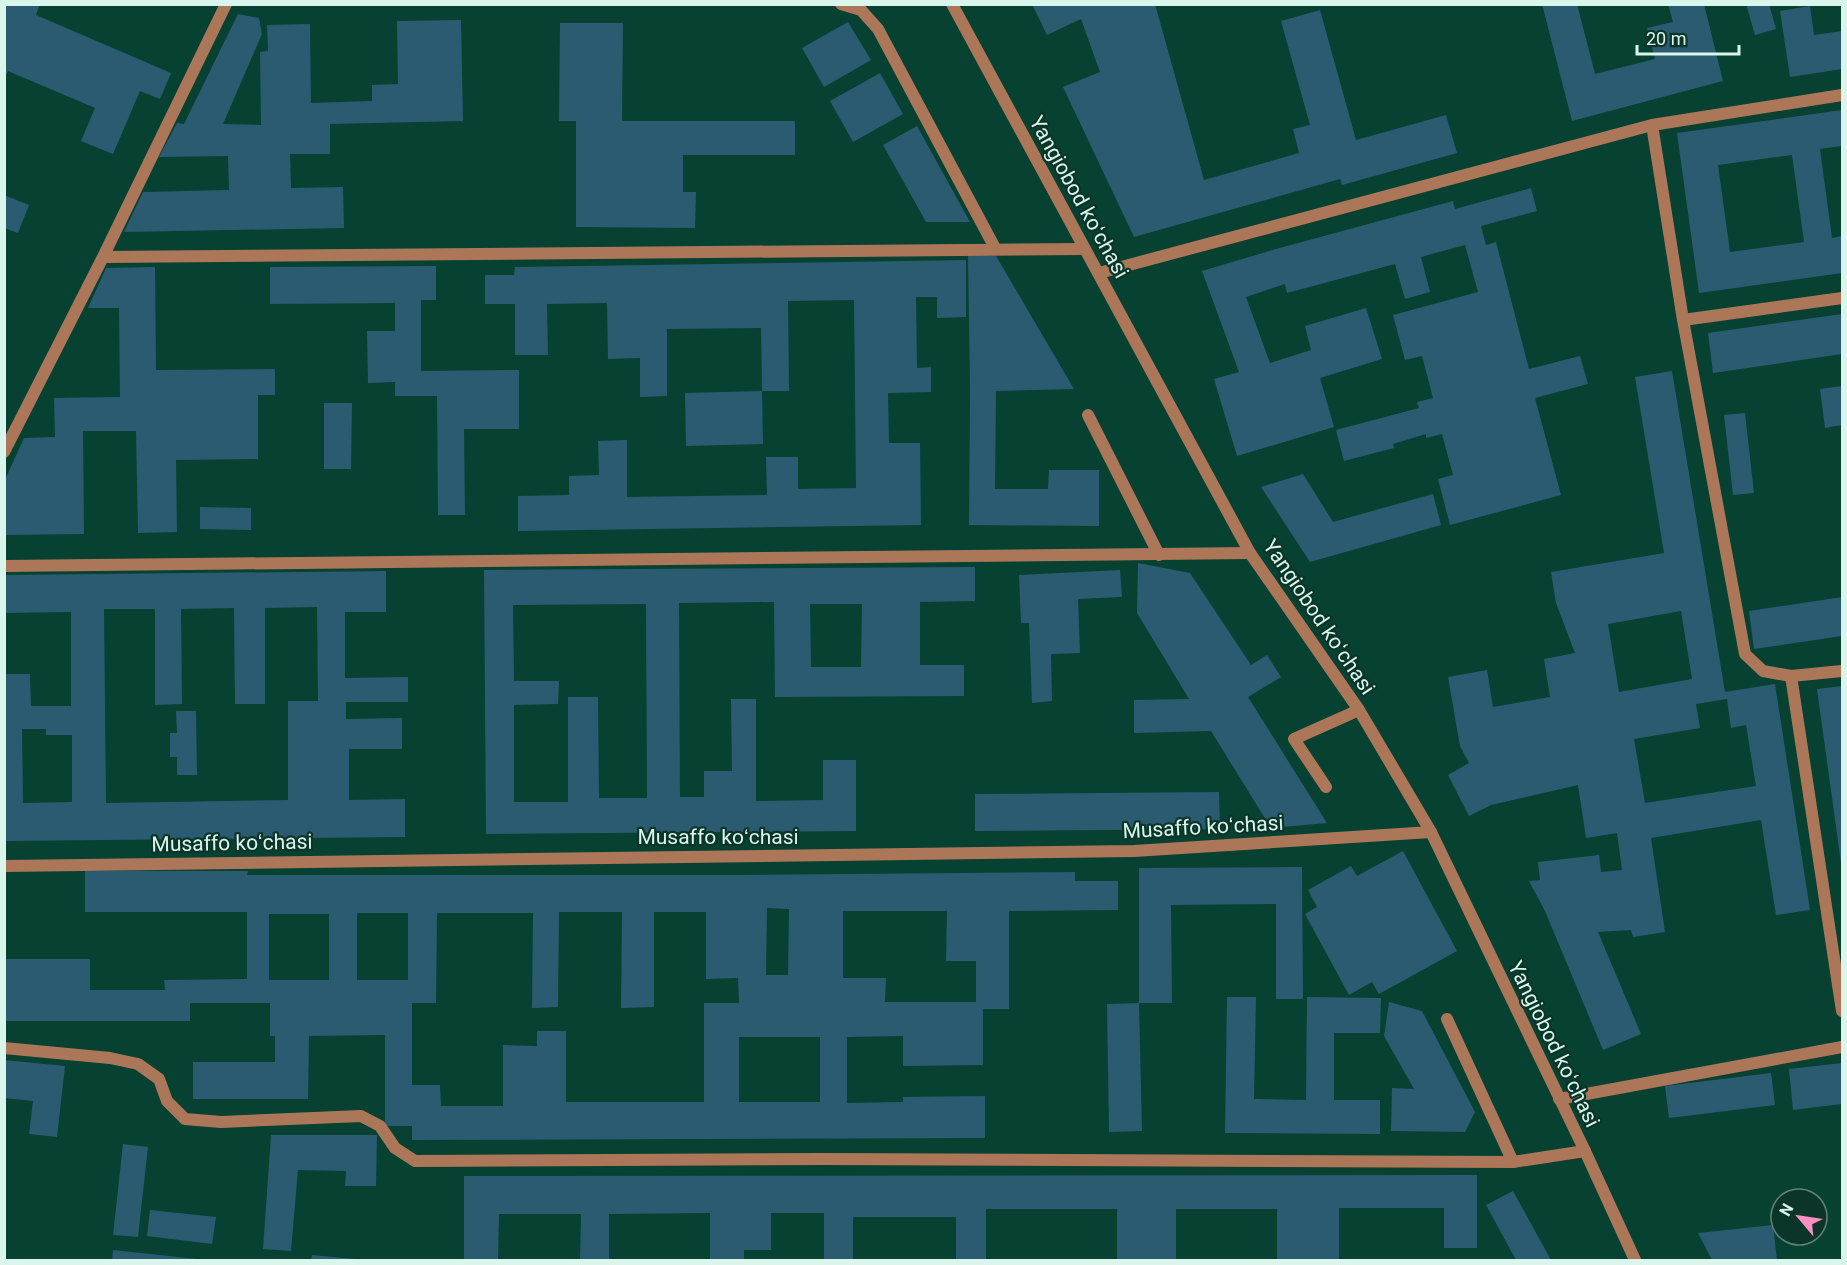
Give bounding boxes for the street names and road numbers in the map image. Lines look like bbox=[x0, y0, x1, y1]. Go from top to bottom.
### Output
street label: Yangiobod koʻchasi bbox=[1024, 112, 1134, 282]
street label: Yangiobod koʻchasi bbox=[1258, 535, 1380, 699]
street label: Musaffo koʻchasi bbox=[1122, 811, 1284, 843]
street label: Musaffo koʻchasi bbox=[637, 825, 799, 849]
street label: Musaffo koʻchasi bbox=[151, 830, 313, 856]
street label: Yangiobod koʻchasi bbox=[1503, 957, 1605, 1131]

